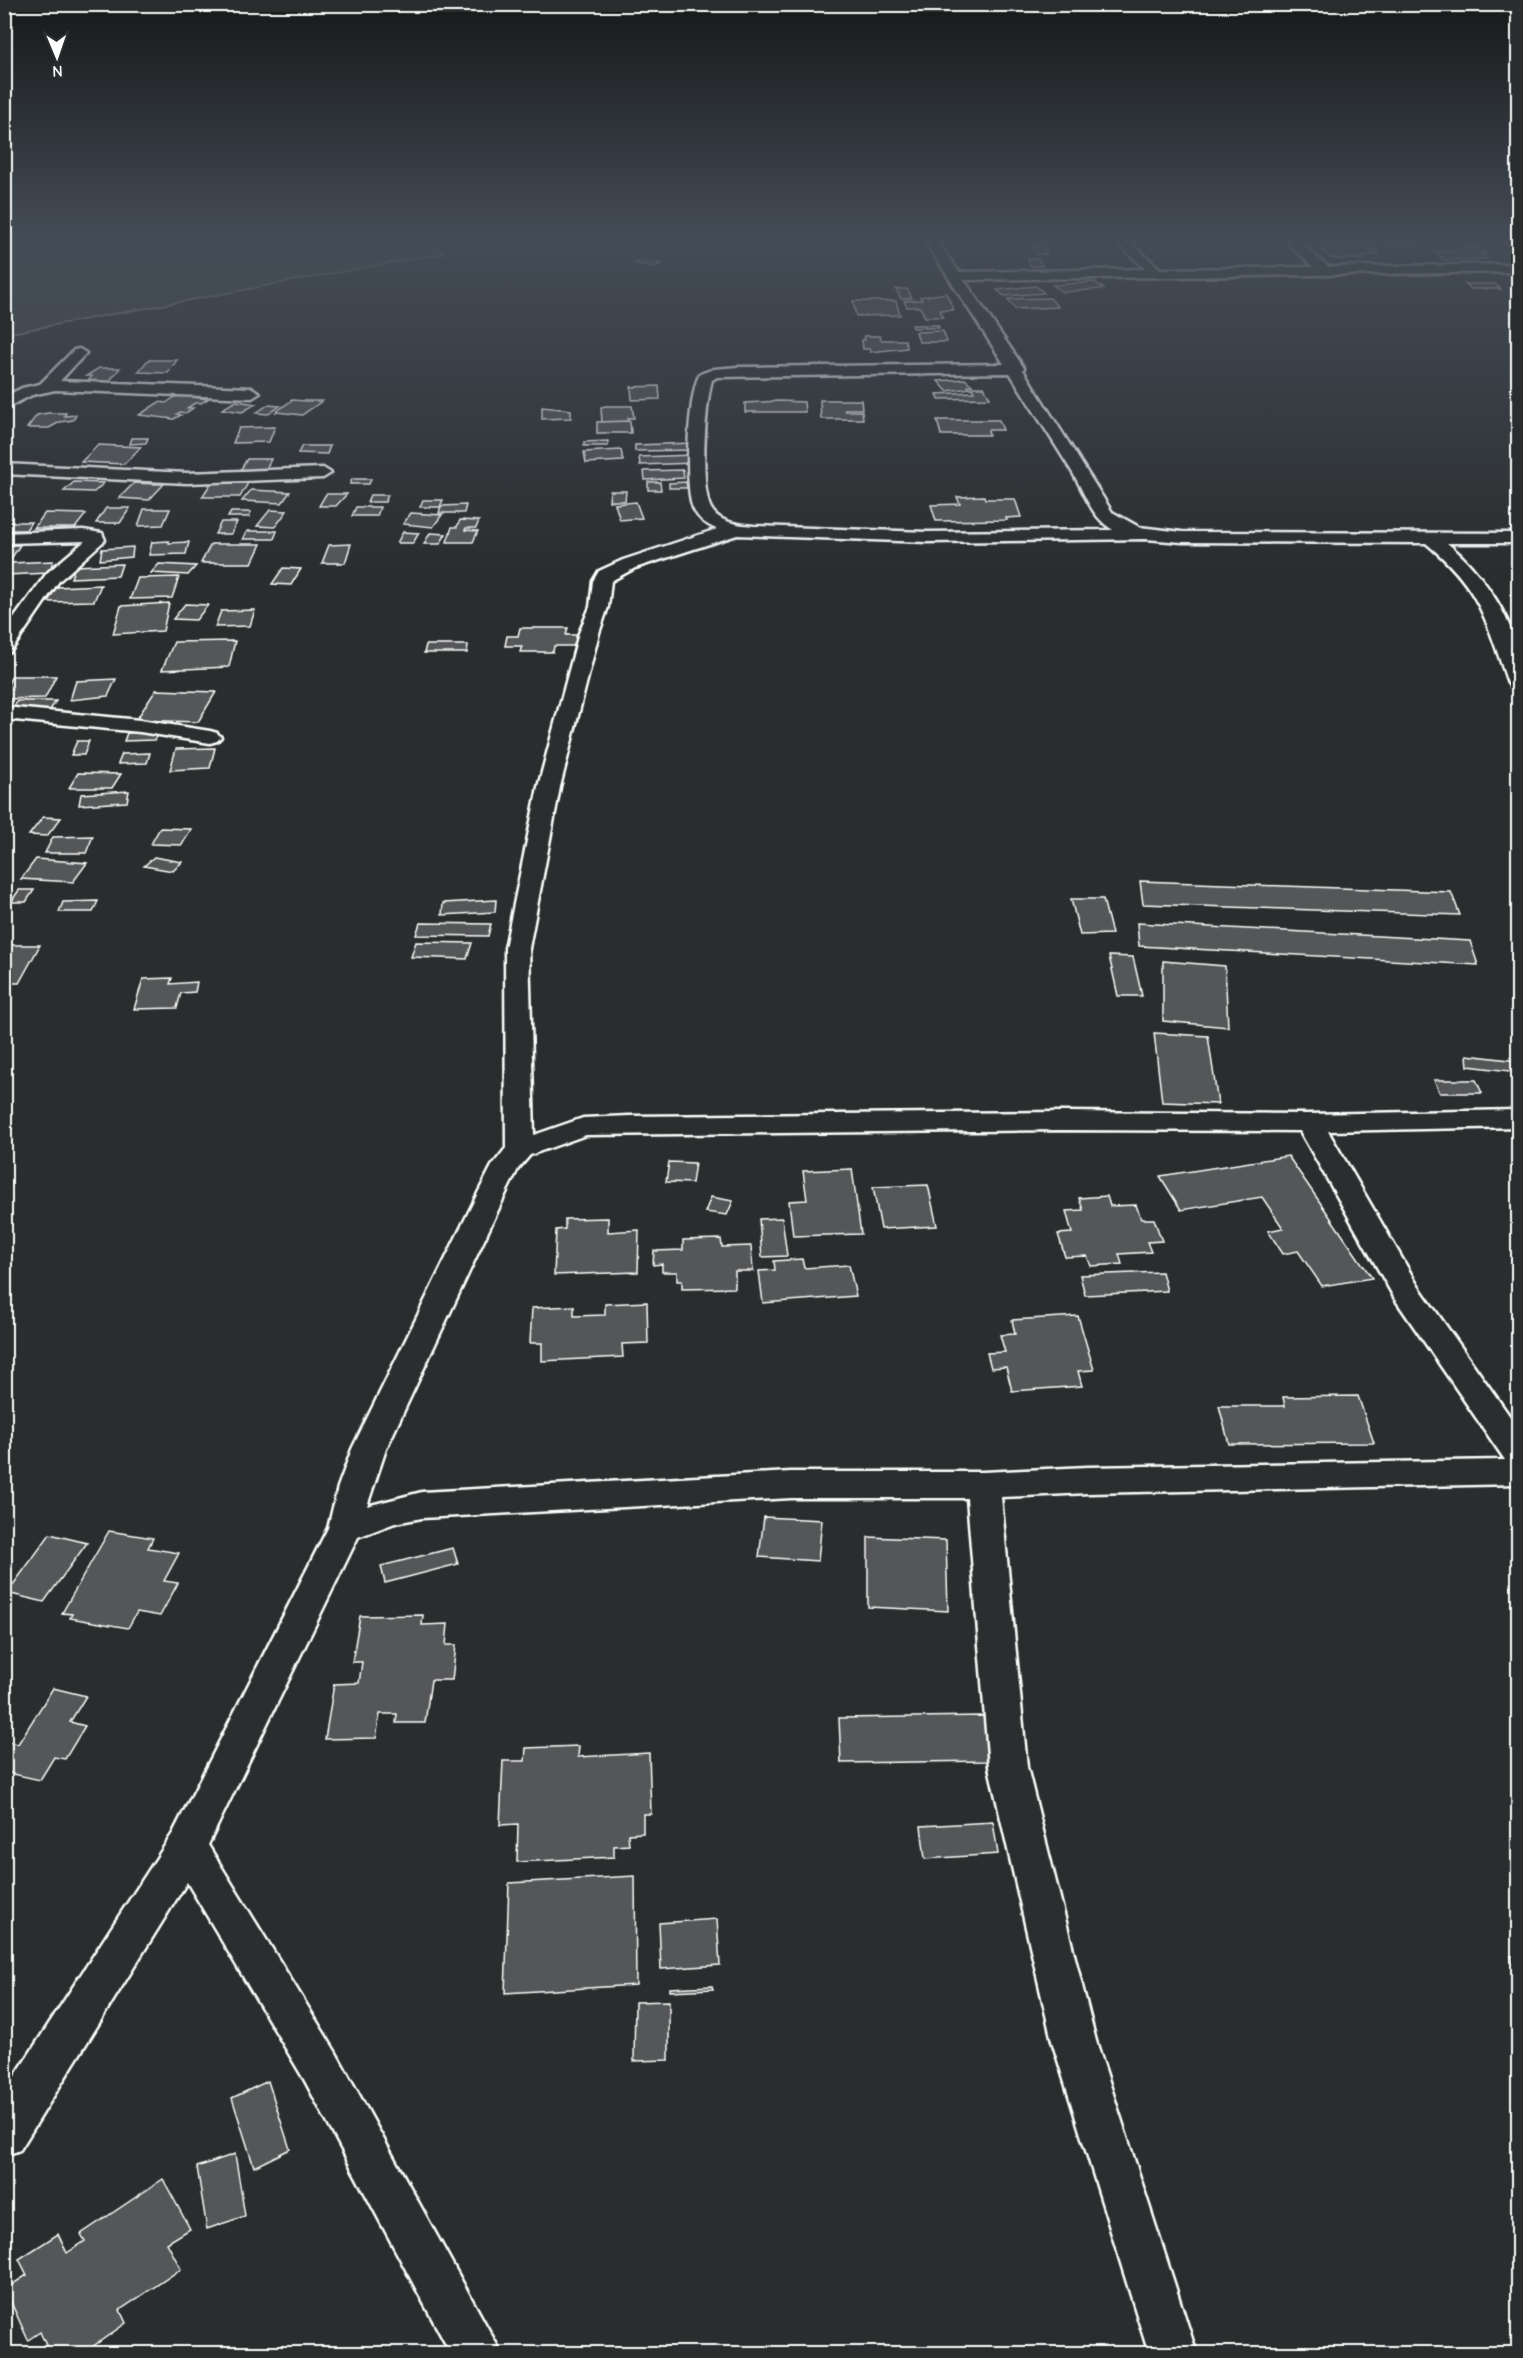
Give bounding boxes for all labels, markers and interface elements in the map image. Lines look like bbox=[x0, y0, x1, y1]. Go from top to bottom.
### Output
north arrow bbox=[27, 27, 87, 87]
text: N bbox=[52, 62, 63, 80]

